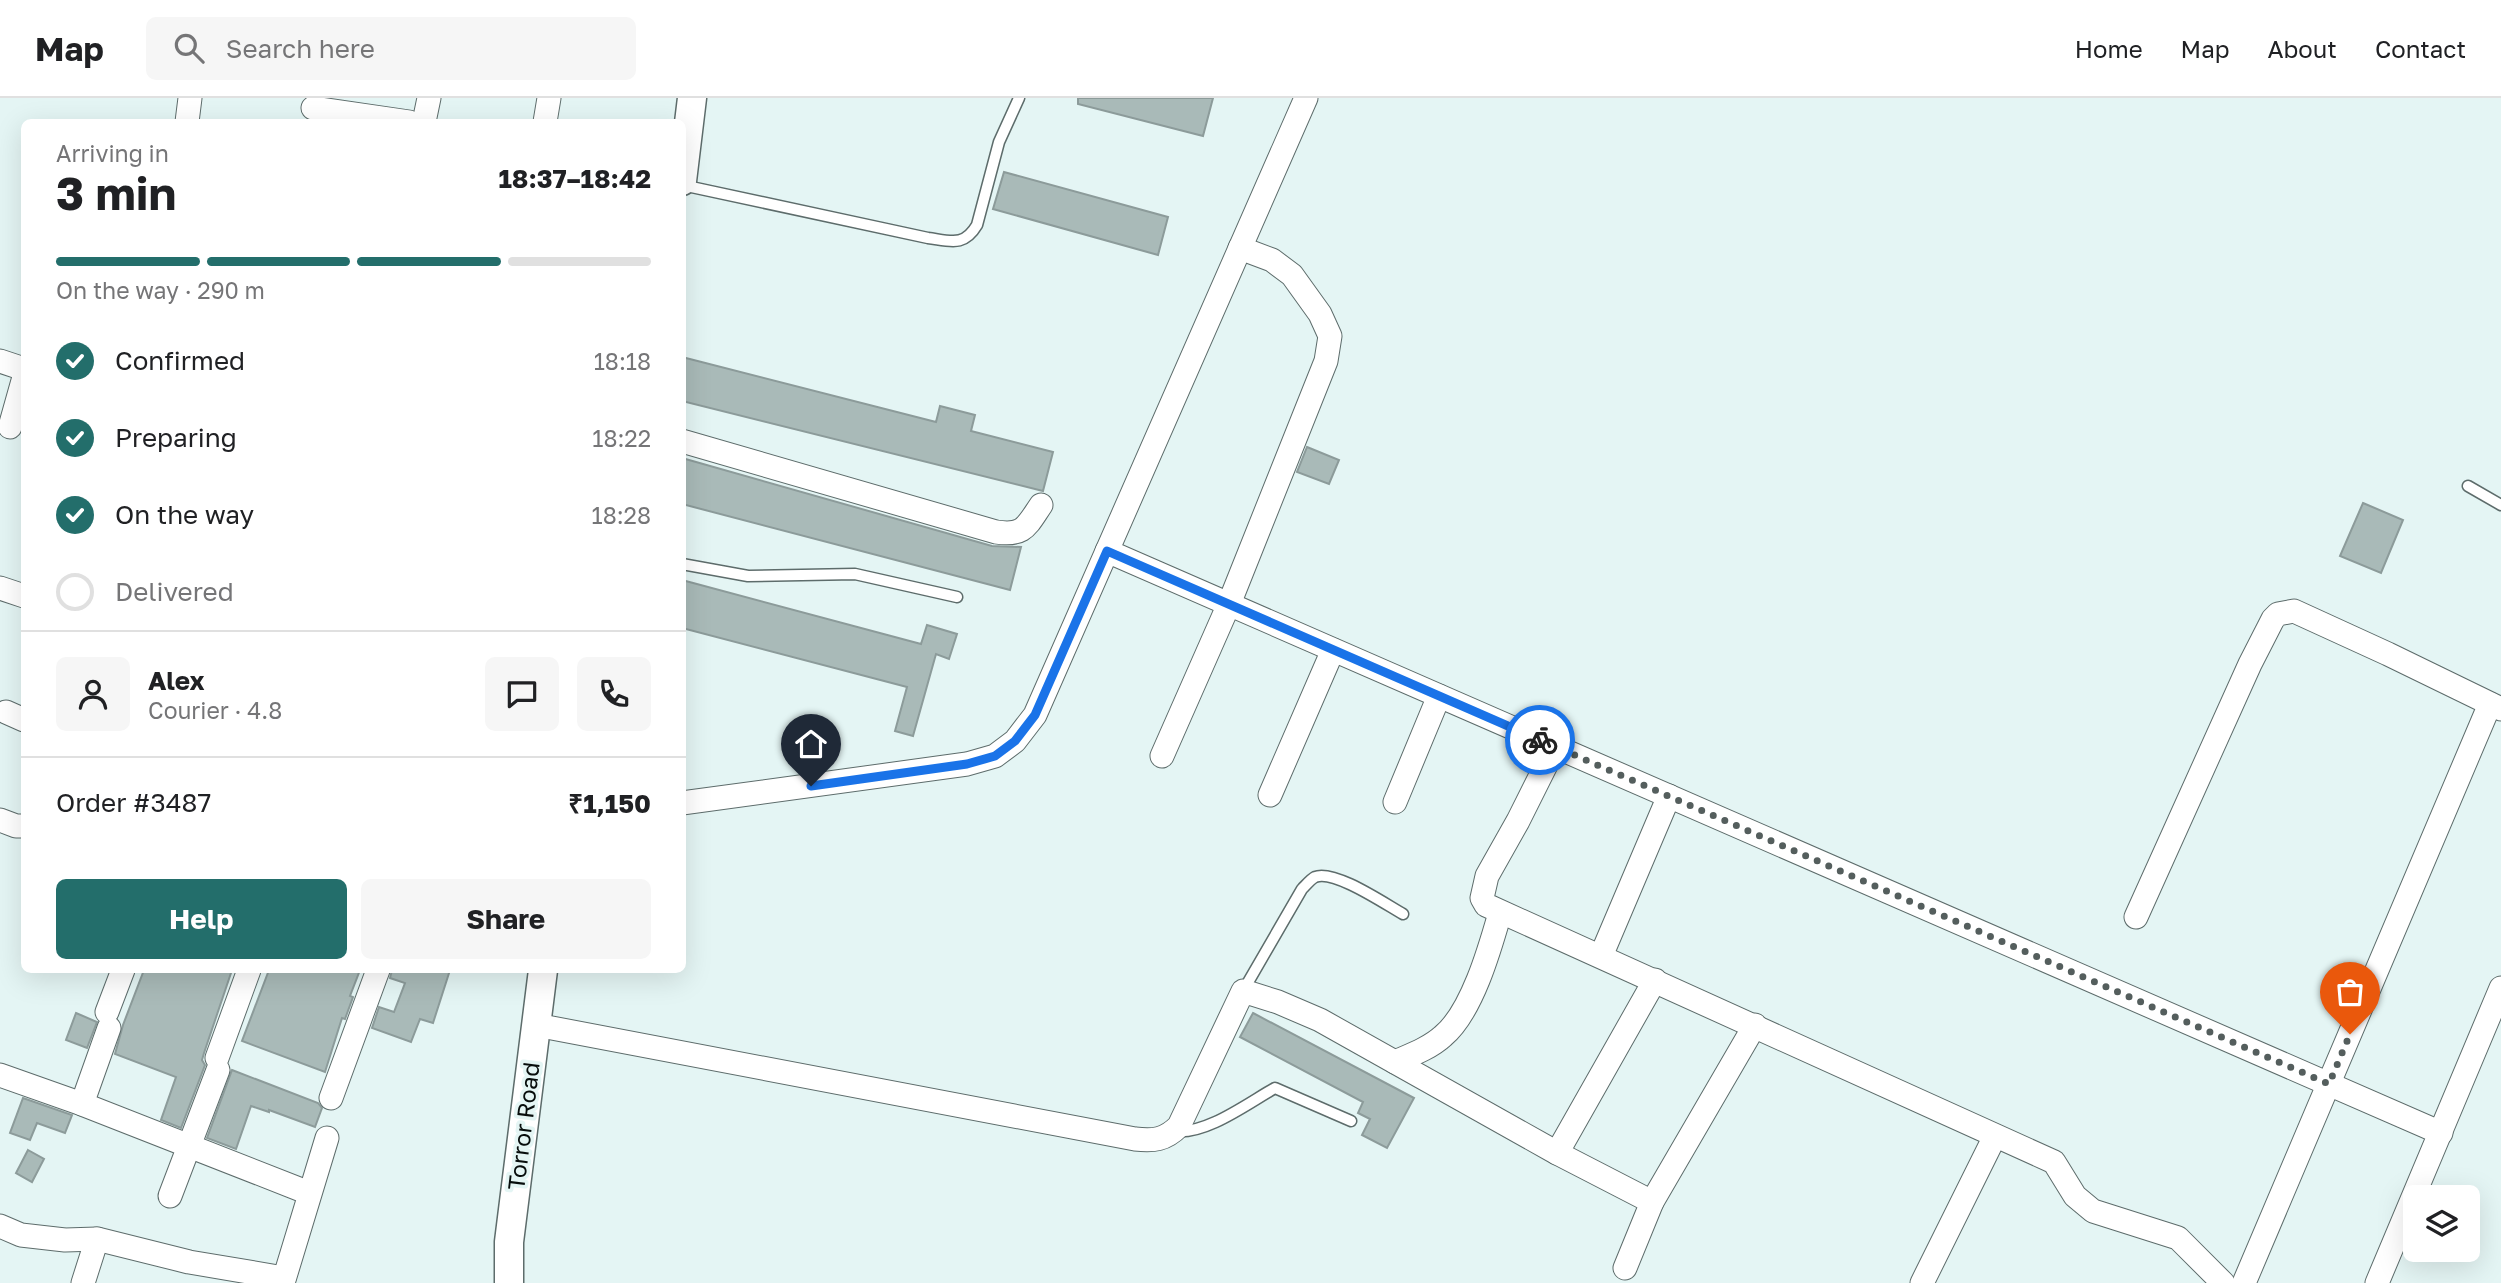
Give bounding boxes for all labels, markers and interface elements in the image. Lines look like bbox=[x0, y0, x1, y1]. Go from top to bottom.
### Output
search box bbox=[146, 17, 636, 80]
text: Map bbox=[35, 29, 104, 68]
icon: search bbox=[170, 29, 208, 67]
text: Search here bbox=[226, 33, 375, 64]
text: Home bbox=[2075, 34, 2143, 63]
text: Map bbox=[2181, 34, 2230, 63]
text: About bbox=[2268, 34, 2337, 63]
text: Contact bbox=[2375, 34, 2466, 63]
text: Arriving in bbox=[56, 139, 169, 167]
text: 18:37–18:42 bbox=[498, 163, 651, 194]
text: 3 min bbox=[56, 165, 176, 220]
text: On the way · 290 m bbox=[56, 276, 265, 304]
icon: check bbox=[56, 342, 94, 380]
text: Confirmed bbox=[115, 345, 245, 376]
text: 18:18 bbox=[594, 347, 651, 375]
icon: check bbox=[56, 419, 94, 457]
text: Preparing bbox=[115, 422, 237, 453]
text: 18:22 bbox=[592, 424, 651, 452]
icon: check bbox=[56, 496, 94, 534]
text: On the way bbox=[115, 499, 254, 530]
text: 18:28 bbox=[592, 501, 651, 529]
text: Delivered bbox=[115, 576, 234, 607]
button: person bbox=[56, 657, 130, 731]
button: chat bbox=[485, 657, 559, 731]
button: phone bbox=[577, 657, 651, 731]
text: Alex bbox=[148, 665, 205, 696]
text: Courier · 4.8 bbox=[148, 696, 282, 724]
courier bbox=[1505, 705, 1575, 775]
pin bbox=[781, 714, 841, 786]
icon: bike bbox=[1521, 721, 1559, 759]
icon: home bbox=[792, 725, 830, 763]
text: Order #3487 bbox=[56, 787, 211, 818]
text: ₹1,150 bbox=[568, 788, 651, 819]
button: Help bbox=[56, 879, 347, 959]
button: Share bbox=[361, 879, 651, 959]
pin bbox=[2320, 962, 2380, 1034]
icon: bag bbox=[2331, 973, 2369, 1011]
street label: Torror Road bbox=[501, 1060, 545, 1192]
map controls bbox=[2403, 1185, 2480, 1262]
button: layers bbox=[2403, 1185, 2480, 1262]

